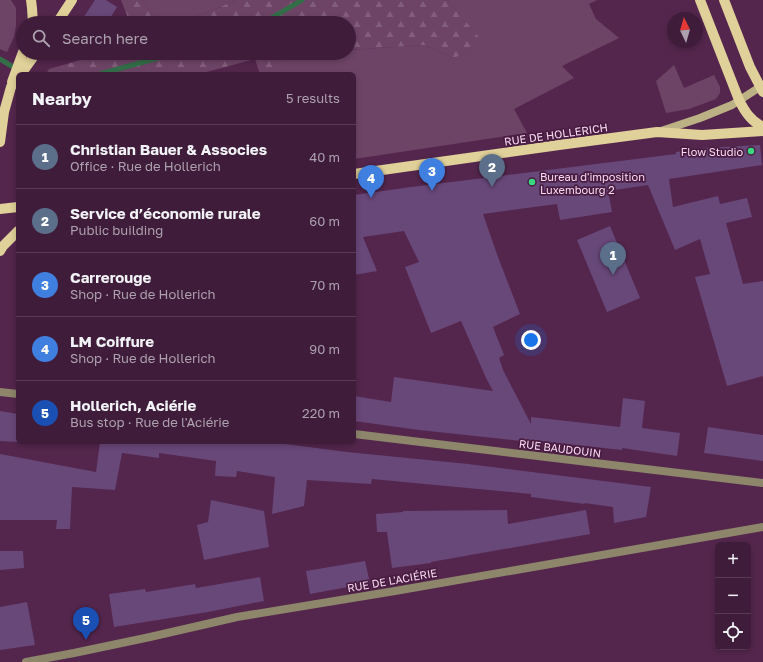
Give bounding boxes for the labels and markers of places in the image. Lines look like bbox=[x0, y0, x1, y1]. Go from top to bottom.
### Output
place label: Flow Studio bbox=[681, 145, 743, 158]
marker: Flow Studio bbox=[746, 146, 756, 156]
pin: 2 bbox=[479, 154, 505, 187]
pin: 3 bbox=[419, 158, 445, 191]
pin: 4 bbox=[358, 165, 384, 198]
place label: Bureau d'imposition Luxembourg 2 bbox=[540, 170, 645, 196]
marker: Bureau d'imposition Luxembourg 2 bbox=[527, 177, 537, 187]
pin: 1 bbox=[600, 242, 626, 275]
pin: 5 bbox=[73, 607, 99, 640]

